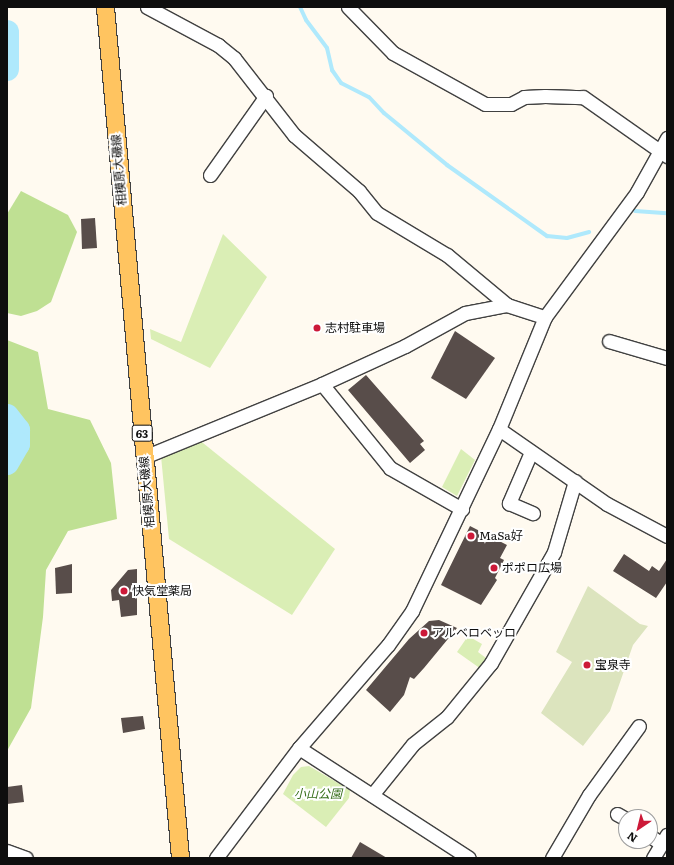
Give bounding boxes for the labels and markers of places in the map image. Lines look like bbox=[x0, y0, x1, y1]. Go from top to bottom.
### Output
place label: 志村駐車場 bbox=[325, 321, 385, 335]
marker: 志村駐車場 bbox=[312, 323, 322, 333]
place label: MaSa好 bbox=[479, 529, 523, 543]
marker: MaSa好 bbox=[466, 531, 476, 541]
place label: ポポロ広場 bbox=[502, 561, 562, 575]
marker: ポポロ広場 bbox=[489, 563, 499, 573]
place label: 快気堂薬局 bbox=[132, 584, 192, 598]
marker: 快気堂薬局 bbox=[119, 586, 129, 596]
place label: アルベロベッロ bbox=[432, 626, 516, 640]
marker: アルベロベッロ bbox=[419, 628, 429, 638]
place label: 宝泉寺 bbox=[595, 658, 631, 672]
marker: 宝泉寺 bbox=[582, 660, 592, 670]

